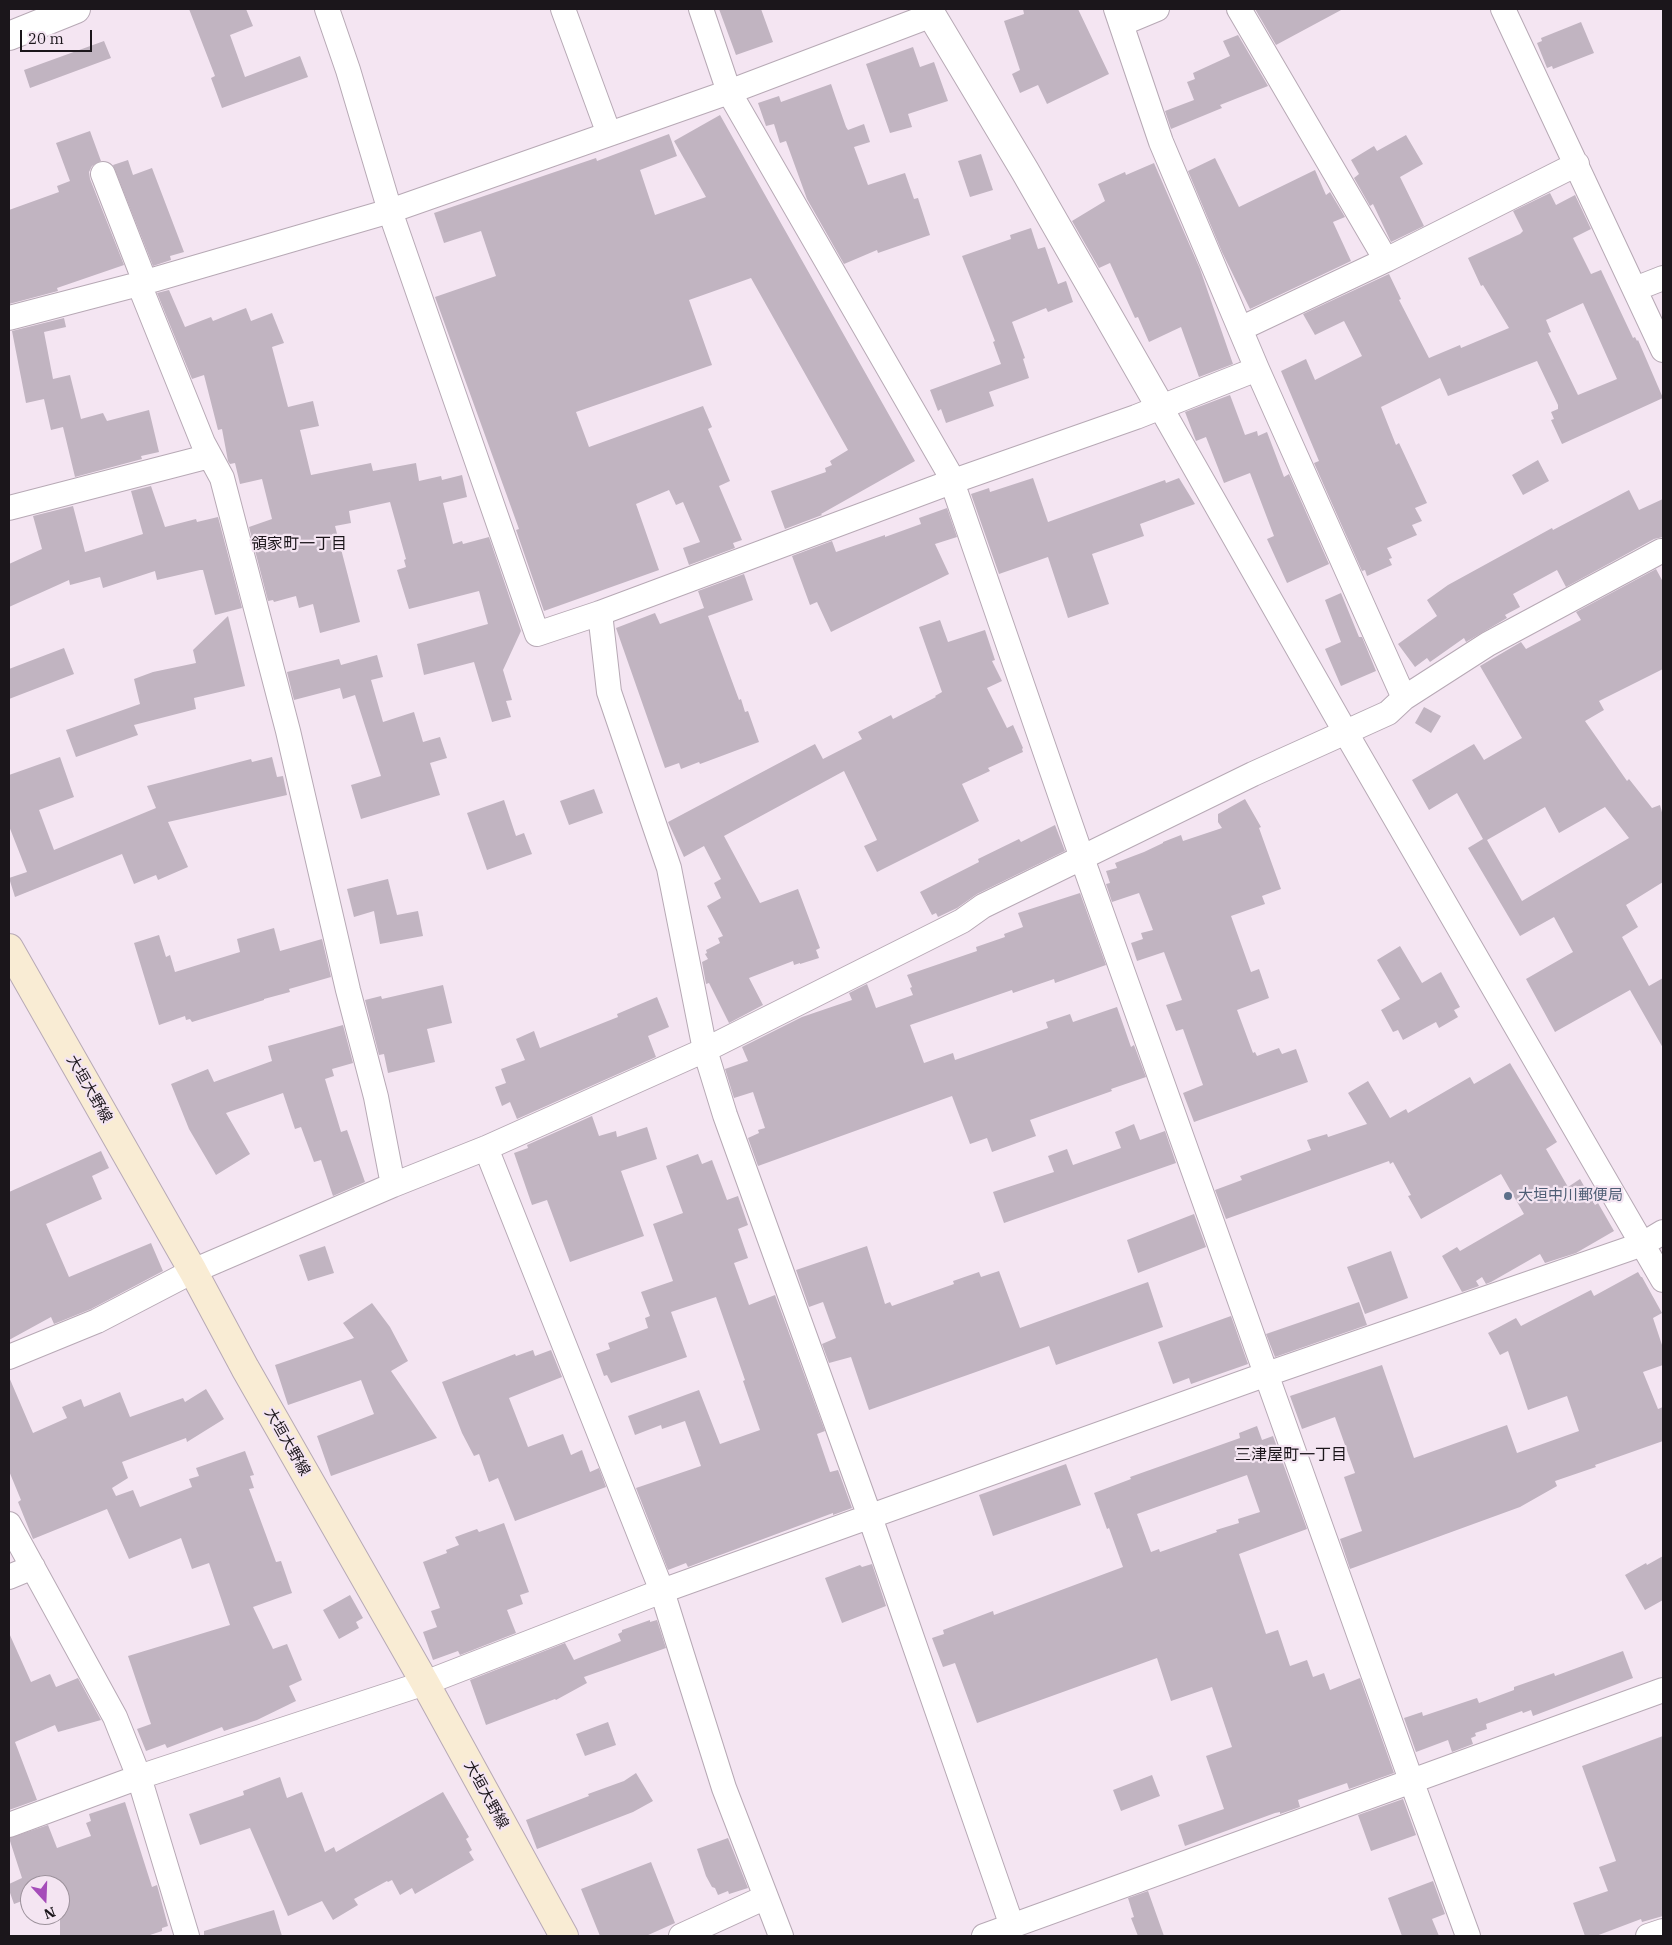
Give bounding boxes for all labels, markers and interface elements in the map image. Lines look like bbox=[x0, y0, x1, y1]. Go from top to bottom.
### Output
scale bar bbox=[22, 20, 95, 52]
text: 20 m bbox=[28, 29, 64, 48]
district label: 領家町一丁目 bbox=[251, 534, 347, 554]
street label: 大垣大野線 bbox=[62, 1052, 116, 1126]
place label: 大垣中川郵便局 bbox=[1518, 1187, 1623, 1205]
marker: 大垣中川郵便局 bbox=[1502, 1190, 1514, 1202]
street label: 大垣大野線 bbox=[260, 1405, 314, 1479]
district label: 三津屋町一丁目 bbox=[1235, 1445, 1347, 1465]
street label: 大垣大野線 bbox=[460, 1758, 512, 1832]
north arrow bbox=[20, 1875, 70, 1925]
text: N bbox=[42, 1903, 58, 1924]

